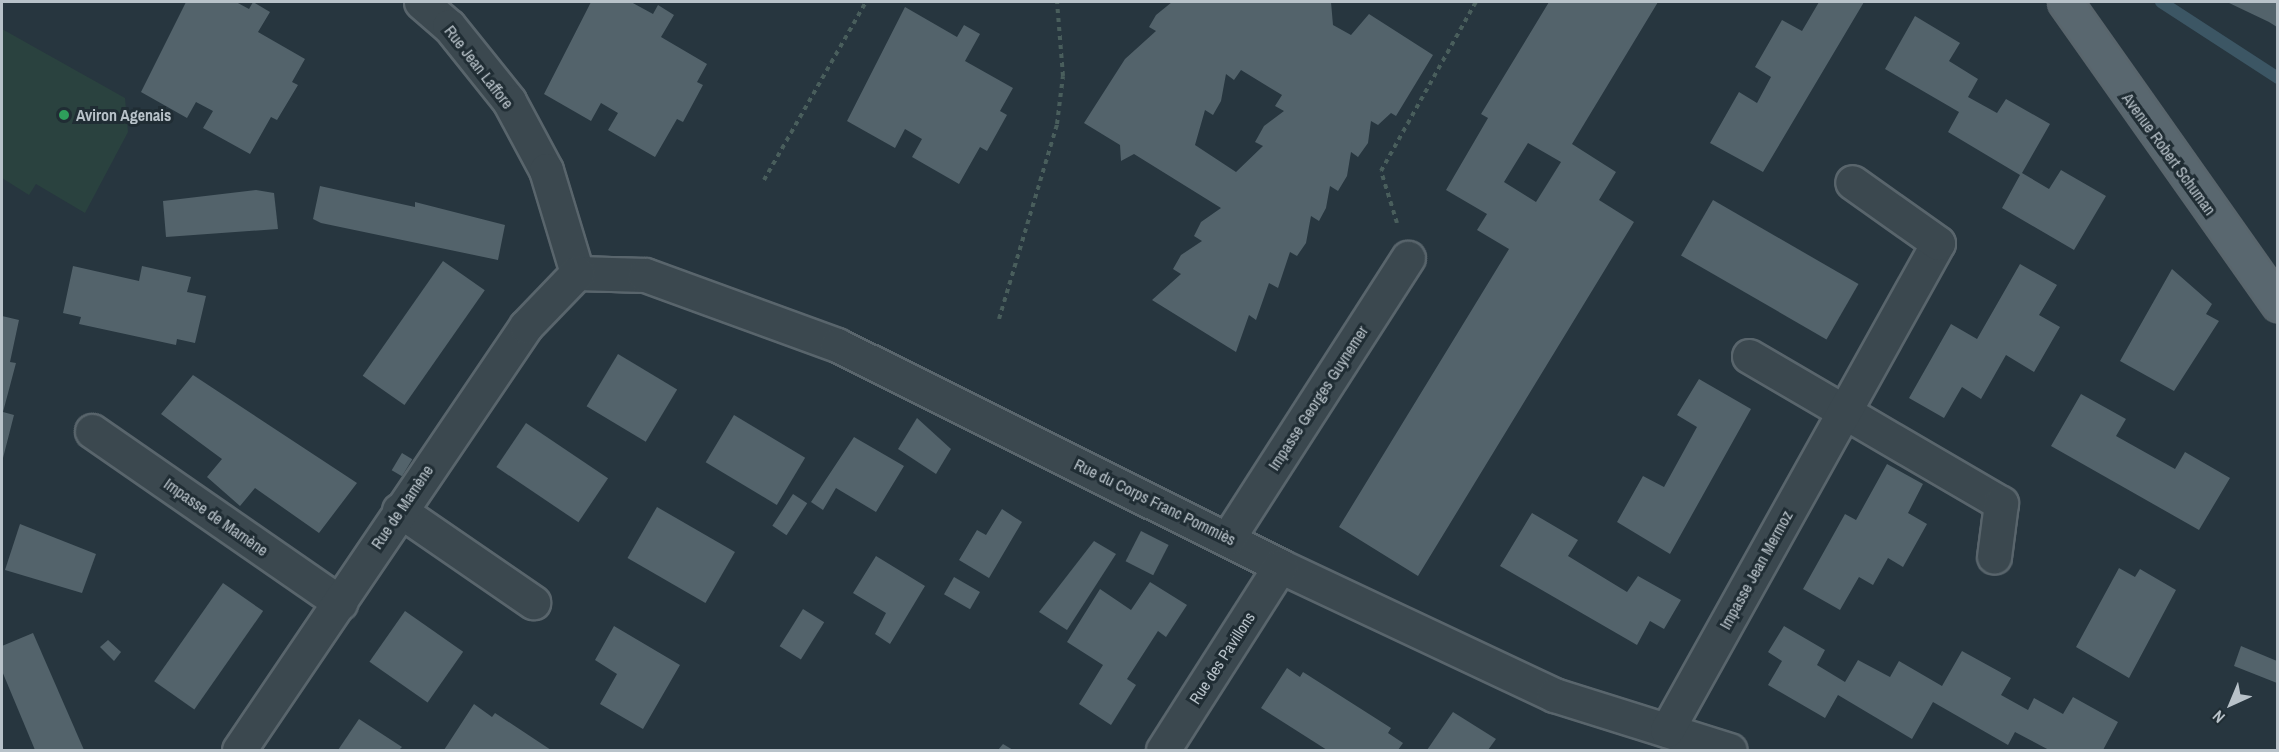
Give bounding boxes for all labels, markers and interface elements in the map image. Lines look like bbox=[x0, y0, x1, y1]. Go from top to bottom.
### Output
street label: Rue Jean Laffore bbox=[441, 22, 517, 112]
street label: Avenue Robert Schuman bbox=[2118, 89, 2220, 219]
place label: Aviron Agenais bbox=[76, 105, 172, 125]
marker: Aviron Agenais bbox=[57, 108, 71, 122]
street label: Impasse Georges Guynemer bbox=[1264, 322, 1372, 474]
street label: Rue du Corps Franc Pommiès bbox=[1071, 455, 1239, 549]
street label: Rue de Mamène bbox=[367, 461, 437, 553]
street label: Impasse de Mamène bbox=[160, 474, 272, 560]
street label: Impasse Jean Mermoz bbox=[1715, 507, 1797, 633]
street label: Rue des Pavillons bbox=[1185, 608, 1259, 708]
north arrow bbox=[2201, 674, 2261, 734]
text: N bbox=[2207, 706, 2230, 728]

